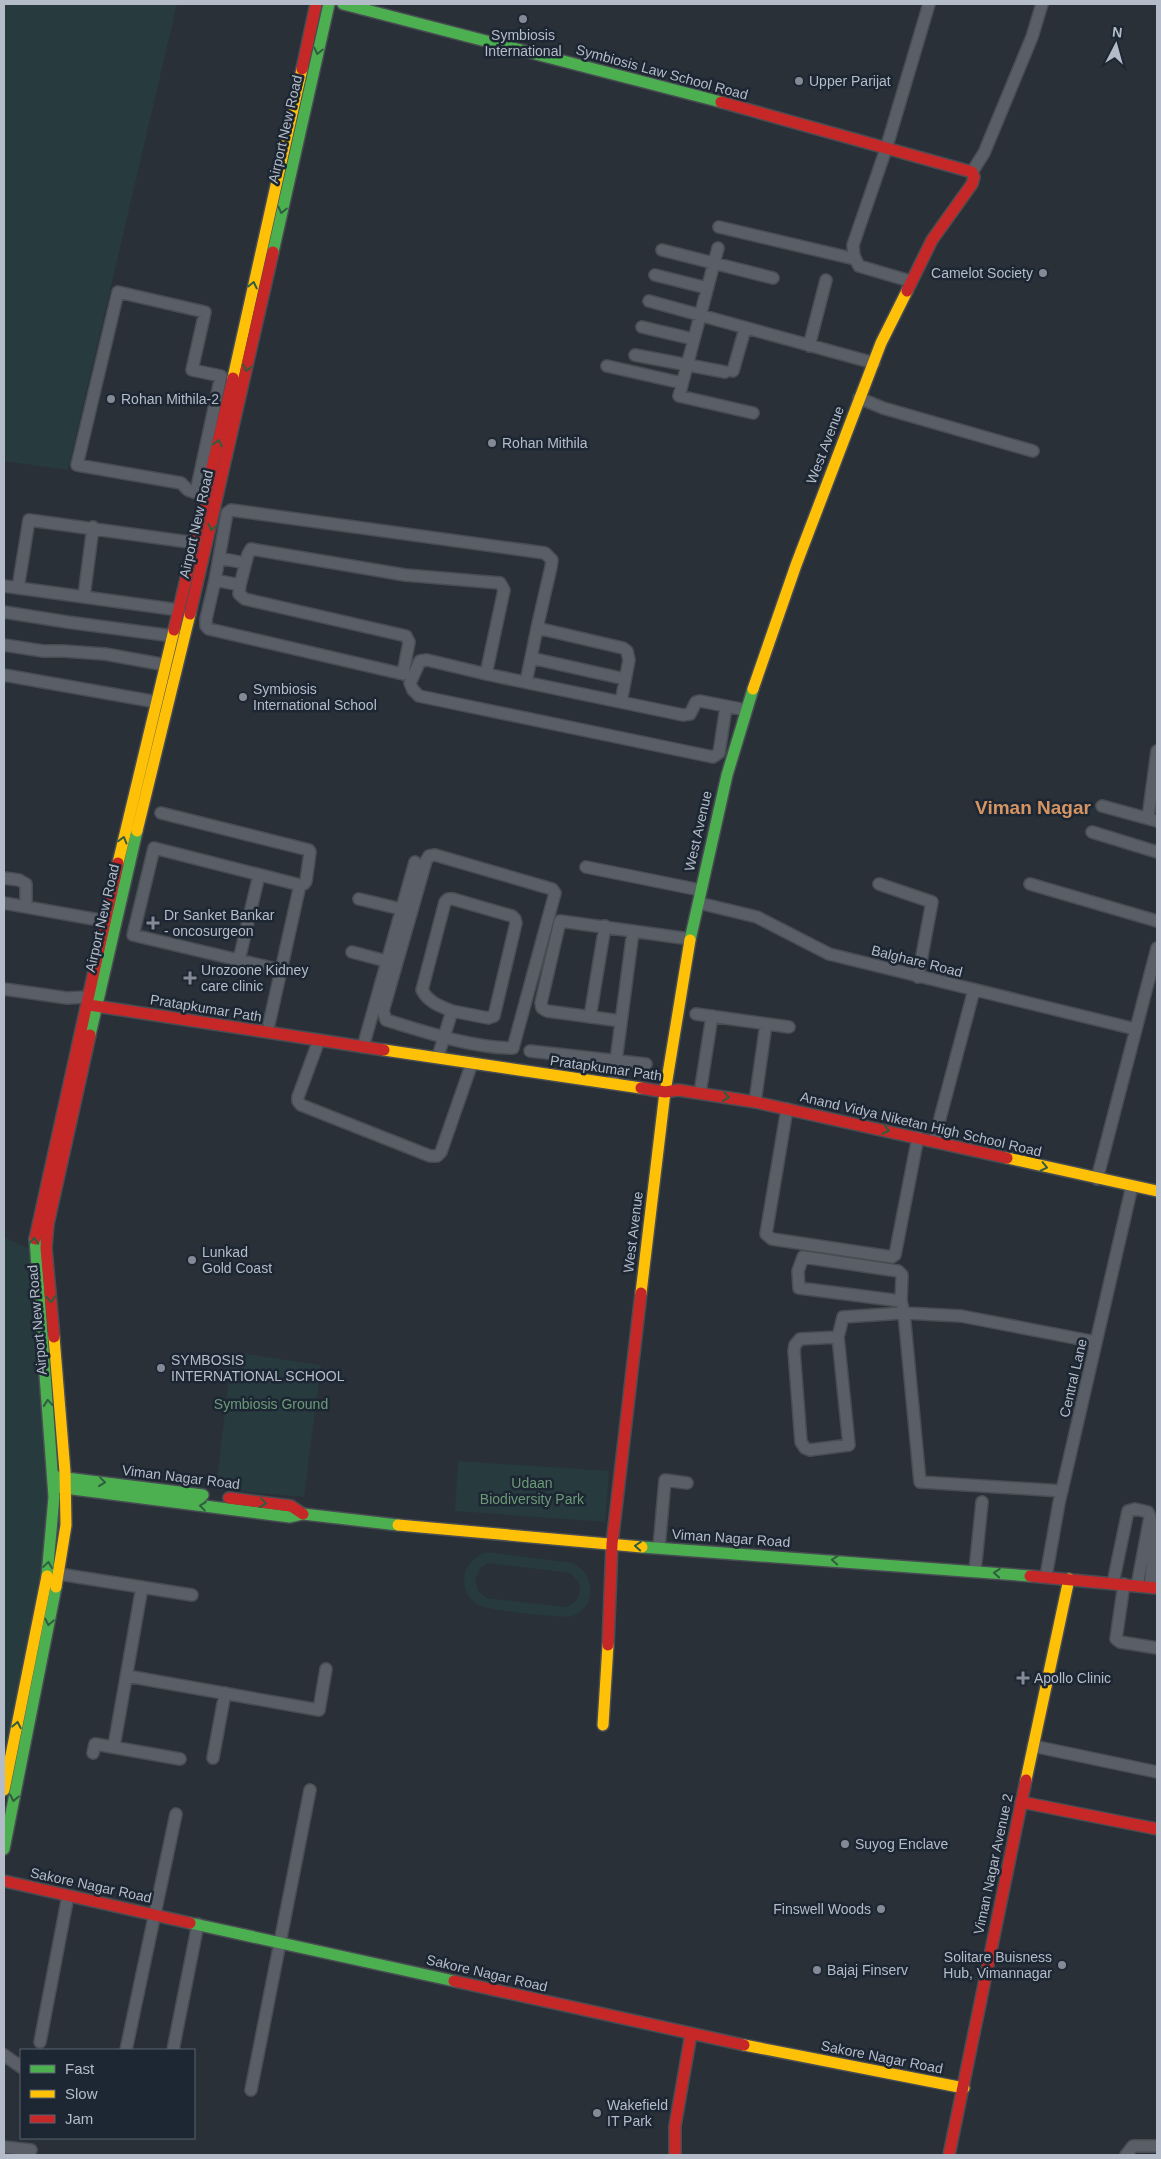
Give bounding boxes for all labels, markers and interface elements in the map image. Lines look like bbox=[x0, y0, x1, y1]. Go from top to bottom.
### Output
marker: Symbiosis International bbox=[517, 13, 529, 25]
north arrow bbox=[1091, 20, 1141, 70]
text: N bbox=[1111, 24, 1123, 41]
place label: Symbiosis International bbox=[484, 27, 562, 59]
street label: Symbiosis Law School Road bbox=[574, 41, 750, 103]
one-way arrow bbox=[313, 47, 324, 56]
street label: Airport New Road bbox=[265, 73, 305, 185]
place label: Upper Parijat bbox=[809, 73, 891, 89]
marker: Upper Parijat bbox=[793, 75, 805, 87]
one-way arrow bbox=[278, 205, 288, 214]
place label: Camelot Society bbox=[931, 265, 1033, 281]
marker: Camelot Society bbox=[1037, 267, 1049, 279]
one-way arrow bbox=[248, 280, 258, 289]
one-way arrow bbox=[242, 364, 253, 373]
place label: Rohan Mithila-2 bbox=[121, 391, 219, 407]
marker: Rohan Mithila-2 bbox=[105, 393, 117, 405]
street label: West Avenue bbox=[803, 404, 847, 486]
place label: Rohan Mithila bbox=[502, 435, 588, 451]
marker: Rohan Mithila bbox=[486, 437, 498, 449]
one-way arrow bbox=[212, 439, 223, 448]
street label: Airport New Road bbox=[176, 468, 216, 580]
one-way arrow bbox=[207, 523, 217, 532]
place label: Symbiosis International School bbox=[253, 681, 377, 713]
marker: Symbiosis International School bbox=[237, 691, 249, 703]
street label: West Avenue bbox=[681, 789, 715, 873]
district label: Viman Nagar bbox=[975, 797, 1092, 818]
one-way arrow bbox=[117, 835, 128, 844]
street label: Airport New Road bbox=[82, 862, 122, 974]
place label: Dr Sanket Bankar - oncosurgeon bbox=[164, 907, 275, 939]
marker: Dr Sanket Bankar - oncosurgeon bbox=[146, 916, 160, 930]
street label: Balghare Road bbox=[870, 942, 964, 980]
place label: Urozoone Kidney care clinic bbox=[201, 962, 308, 994]
marker: Urozoone Kidney care clinic bbox=[183, 971, 197, 985]
street label: Pratapkumar Path bbox=[149, 991, 263, 1025]
street label: Pratapkumar Path bbox=[549, 1052, 663, 1084]
street label: Anand Vidya Niketan High School Road bbox=[799, 1088, 1043, 1160]
one-way arrow bbox=[722, 1092, 731, 1102]
one-way arrow bbox=[881, 1124, 890, 1135]
one-way arrow bbox=[1039, 1161, 1048, 1172]
street label: West Avenue bbox=[620, 1190, 646, 1274]
one-way arrow bbox=[29, 1237, 39, 1245]
place label: Lunkad Gold Coast bbox=[202, 1244, 272, 1276]
marker: Lunkad Gold Coast bbox=[186, 1254, 198, 1266]
street label: Airport New Road bbox=[24, 1264, 50, 1376]
one-way arrow bbox=[45, 1295, 56, 1303]
street label: Central Lane bbox=[1056, 1337, 1090, 1419]
place label: SYMBOSIS INTERNATIONAL SCHOOL bbox=[171, 1352, 345, 1384]
marker: SYMBOSIS INTERNATIONAL SCHOOL bbox=[155, 1362, 167, 1374]
park label: Symbiosis Ground bbox=[214, 1396, 328, 1412]
one-way arrow bbox=[42, 1399, 53, 1407]
street label: Viman Nagar Road bbox=[121, 1462, 241, 1492]
park label: Udaan Biodiversity Park bbox=[480, 1475, 585, 1507]
one-way arrow bbox=[98, 1476, 106, 1487]
one-way arrow bbox=[260, 1497, 268, 1508]
one-way arrow bbox=[198, 1501, 206, 1512]
street label: Viman Nagar Road bbox=[671, 1526, 791, 1550]
one-way arrow bbox=[634, 1540, 642, 1551]
one-way arrow bbox=[831, 1555, 839, 1566]
one-way arrow bbox=[42, 1561, 53, 1569]
one-way arrow bbox=[993, 1567, 1001, 1578]
one-way arrow bbox=[45, 1617, 55, 1626]
place label: Apollo Clinic bbox=[1034, 1670, 1111, 1686]
marker: Apollo Clinic bbox=[1016, 1671, 1030, 1685]
one-way arrow bbox=[11, 1720, 21, 1729]
street label: Viman Nagar Avenue 2 bbox=[970, 1792, 1016, 1936]
one-way arrow bbox=[9, 1794, 20, 1803]
place label: Suyog Enclave bbox=[855, 1836, 949, 1852]
marker: Suyog Enclave bbox=[839, 1838, 851, 1850]
street label: Sakore Nagar Road bbox=[29, 1864, 153, 1906]
place label: Finswell Woods bbox=[773, 1901, 871, 1917]
marker: Finswell Woods bbox=[875, 1903, 887, 1915]
place label: Solitare Buisness Hub, Vimannagar bbox=[943, 1949, 1052, 1981]
street label: Sakore Nagar Road bbox=[425, 1951, 549, 1995]
marker: Solitare Buisness Hub, Vimannagar bbox=[1056, 1959, 1068, 1971]
place label: Bajaj Finserv bbox=[827, 1962, 908, 1978]
marker: Bajaj Finserv bbox=[811, 1964, 823, 1976]
street label: Sakore Nagar Road bbox=[820, 2037, 944, 2077]
legend bbox=[20, 2049, 195, 2139]
text: Fast bbox=[65, 2060, 95, 2077]
text: Slow bbox=[65, 2085, 98, 2102]
place label: Wakefield IT Park bbox=[607, 2097, 668, 2129]
marker: Wakefield IT Park bbox=[591, 2107, 603, 2119]
text: Jam bbox=[65, 2110, 93, 2127]

